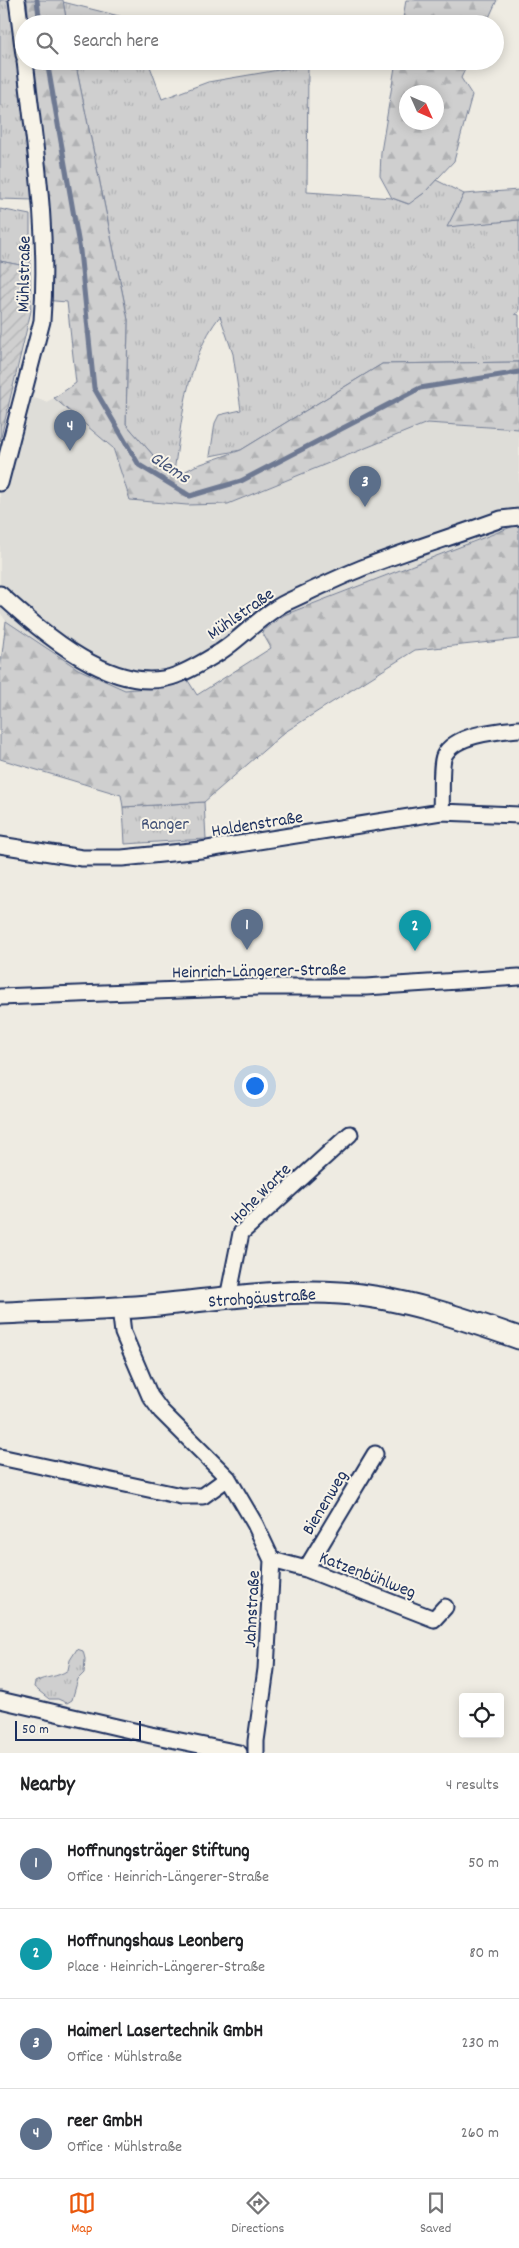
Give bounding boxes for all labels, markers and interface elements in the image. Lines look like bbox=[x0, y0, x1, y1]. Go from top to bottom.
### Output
search box bbox=[15, 15, 504, 70]
icon: search bbox=[33, 29, 61, 57]
text: Search here bbox=[73, 29, 159, 56]
north arrow bbox=[399, 85, 444, 130]
street label: Mühlstraße bbox=[12, 235, 39, 313]
pin: 4 bbox=[54, 410, 86, 451]
water label: Glems bbox=[143, 446, 196, 493]
pin: 3 bbox=[349, 466, 381, 507]
street label: Mühlstraße bbox=[203, 583, 280, 647]
street label: Haldenstraße bbox=[210, 806, 305, 845]
park label: Ranger bbox=[141, 813, 189, 838]
pin: 1 bbox=[231, 909, 263, 950]
pin: 2 bbox=[399, 910, 431, 951]
street label: Heinrich-Längerer-Straße bbox=[172, 958, 347, 987]
your location bbox=[242, 1073, 268, 1099]
street label: Hohe Warte bbox=[226, 1158, 298, 1231]
street label: Strohgäustraße bbox=[207, 1283, 317, 1316]
street label: Bienenweg bbox=[297, 1466, 355, 1540]
street label: Katzenbühlweg bbox=[315, 1546, 419, 1606]
street label: Jahnstraße bbox=[239, 1570, 268, 1648]
map controls bbox=[459, 1693, 504, 1738]
button: locate bbox=[459, 1693, 504, 1738]
scale bar bbox=[15, 1718, 141, 1741]
text: 50 m bbox=[22, 1720, 49, 1740]
text: Nearby bbox=[20, 1771, 75, 1801]
text: 4 results bbox=[446, 1774, 499, 1797]
text: Hoffnungsträger Stiftung bbox=[67, 1839, 250, 1866]
text: 1 bbox=[34, 1852, 38, 1875]
text: 50 m bbox=[468, 1852, 499, 1875]
text: Office · Heinrich-Längerer-Straße bbox=[67, 1866, 269, 1889]
text: Hoffnungshaus Leonberg bbox=[67, 1929, 244, 1956]
text: 2 bbox=[33, 1942, 40, 1965]
text: 80 m bbox=[469, 1942, 499, 1965]
text: Place · Heinrich-Längerer-Straße bbox=[67, 1956, 265, 1979]
text: Haimerl Lasertechnik GmbH bbox=[67, 2019, 263, 2046]
text: 3 bbox=[32, 2032, 40, 2055]
text: 230 m bbox=[462, 2032, 499, 2055]
text: Office · Mühlstraße bbox=[67, 2046, 182, 2069]
text: reer GmbH bbox=[67, 2109, 143, 2136]
text: 4 bbox=[33, 2122, 39, 2145]
text: 260 m bbox=[461, 2122, 499, 2145]
text: Office · Mühlstraße bbox=[67, 2136, 182, 2159]
tab: Map bbox=[68, 2189, 96, 2239]
tab: Directions bbox=[231, 2189, 284, 2239]
tab: Saved bbox=[420, 2189, 451, 2239]

